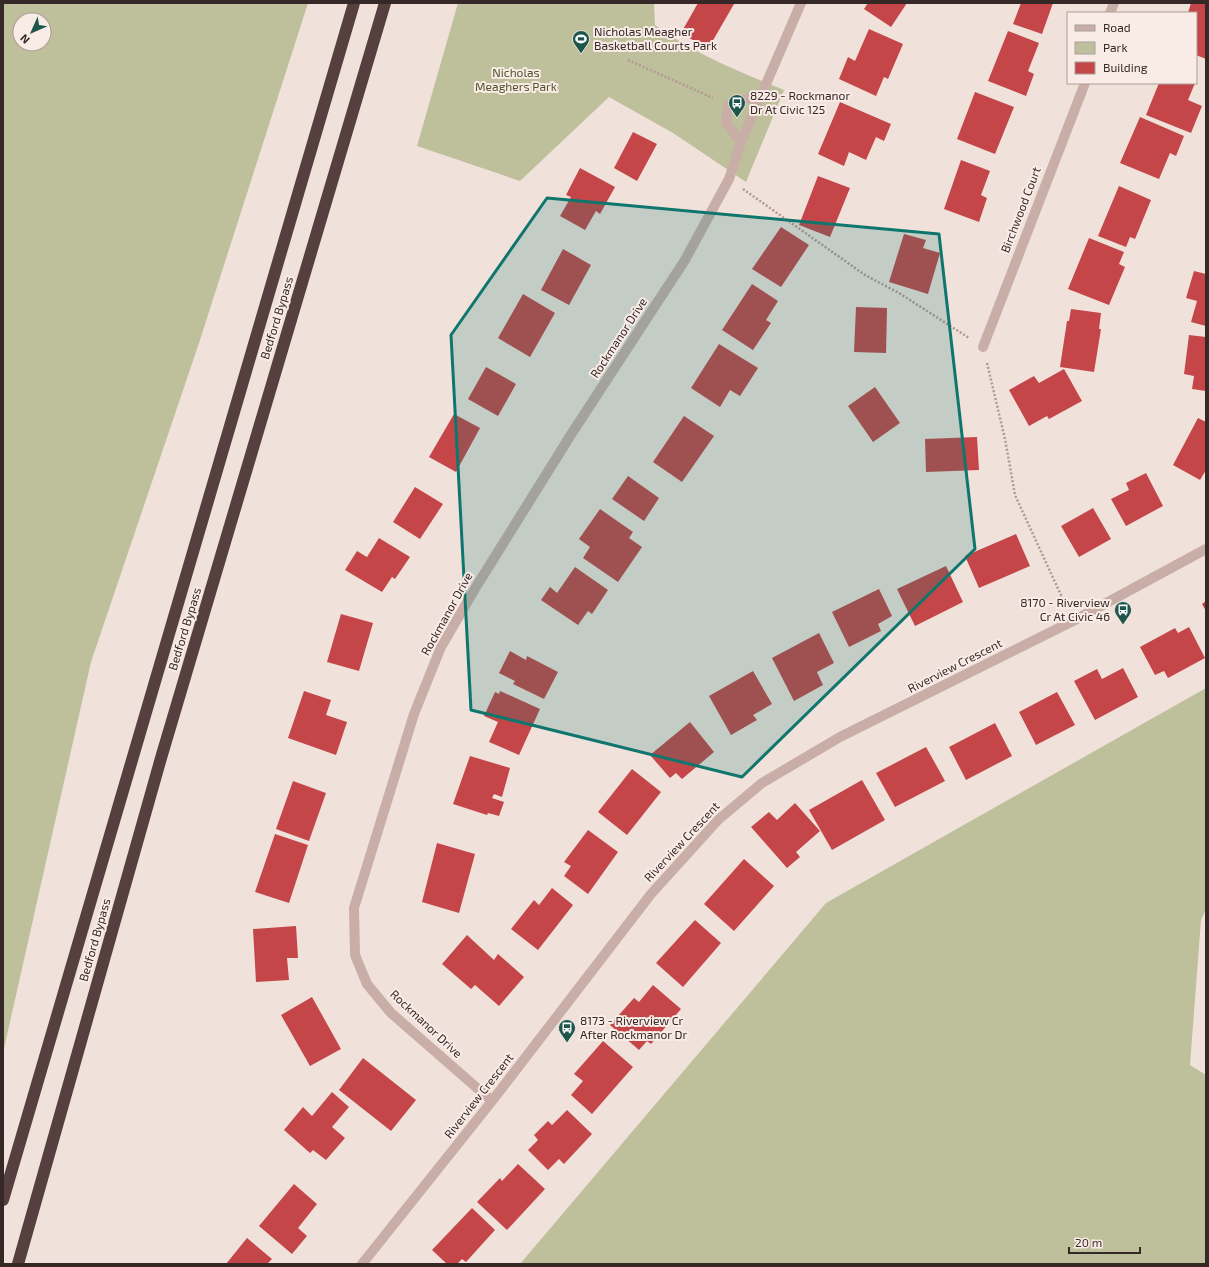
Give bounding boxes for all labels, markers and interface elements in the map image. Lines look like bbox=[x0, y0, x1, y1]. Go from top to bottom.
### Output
north arrow bbox=[12, 12, 52, 52]
legend bbox=[1067, 12, 1197, 84]
text: Road bbox=[1103, 20, 1131, 34]
place label: Nicholas Meagher Basketball Courts Park bbox=[594, 24, 717, 52]
sports icon: Nicholas Meagher Basketball Courts Park bbox=[571, 29, 591, 54]
text: N bbox=[17, 32, 32, 47]
text: Park bbox=[1103, 40, 1128, 54]
text: Building bbox=[1103, 60, 1148, 74]
park label: Nicholas Meaghers Park bbox=[475, 65, 557, 93]
place label: 8229 - Rockmanor Dr At Civic 125 bbox=[750, 88, 850, 116]
bus stop icon: 8229 - Rockmanor Dr At Civic 125 bbox=[727, 93, 747, 118]
street label: Birchwood Court bbox=[997, 164, 1043, 255]
street label: Bedford Bypass bbox=[257, 275, 295, 361]
street label: Rockmanor Drive bbox=[587, 295, 649, 380]
street label: Rockmanor Drive bbox=[418, 570, 475, 657]
street label: Bedford Bypass bbox=[165, 586, 203, 672]
place label: 8170 - Riverview Cr At Civic 46 bbox=[1020, 595, 1110, 623]
bus stop icon: 8170 - Riverview Cr At Civic 46 bbox=[1113, 600, 1133, 625]
street label: Riverview Crescent bbox=[905, 635, 1004, 695]
street label: Riverview Crescent bbox=[641, 798, 722, 884]
street label: Bedford Bypass bbox=[75, 897, 113, 983]
street label: Rockmanor Drive bbox=[388, 987, 465, 1060]
place label: 8173 - Riverview Cr After Rockmanor Dr bbox=[580, 1013, 687, 1041]
bus stop icon: 8173 - Riverview Cr After Rockmanor Dr bbox=[557, 1018, 577, 1043]
street label: Riverview Crescent bbox=[441, 1050, 516, 1141]
scale bar bbox=[1069, 1229, 1140, 1255]
text: 20 m bbox=[1075, 1235, 1102, 1249]

